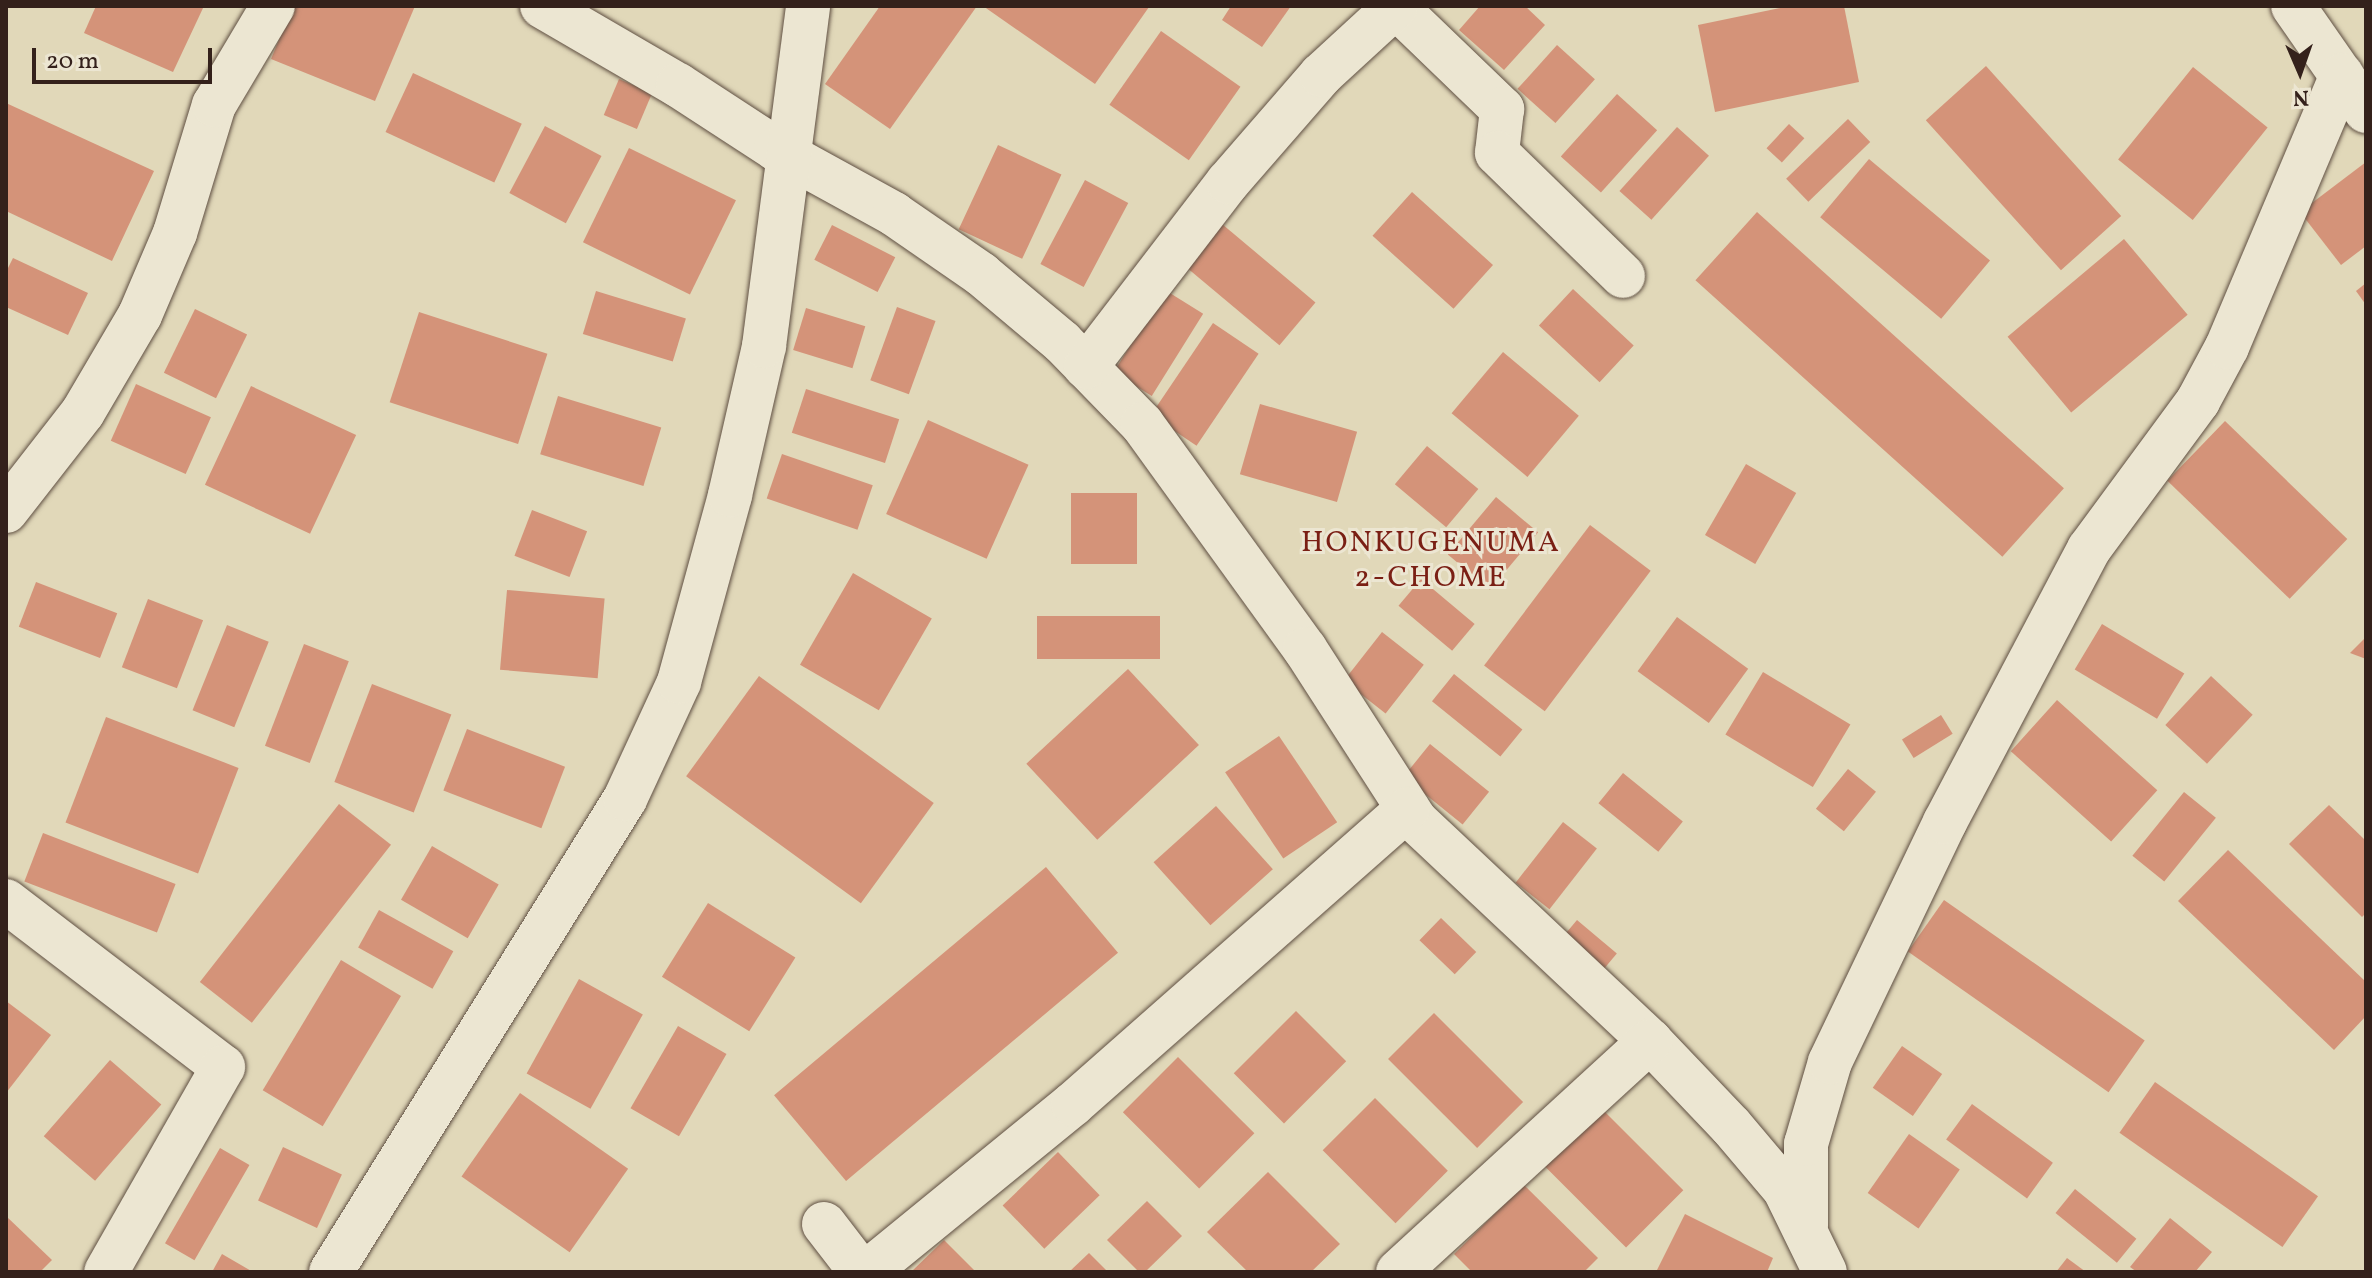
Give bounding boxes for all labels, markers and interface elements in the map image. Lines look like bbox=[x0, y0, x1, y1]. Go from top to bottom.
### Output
scale bar bbox=[36, 32, 216, 82]
north arrow bbox=[2260, 32, 2340, 112]
text: 20 m bbox=[46, 45, 99, 79]
text: N bbox=[2292, 81, 2309, 112]
district label: HONKUGENUMA 2-CHOME bbox=[1301, 525, 1561, 596]

